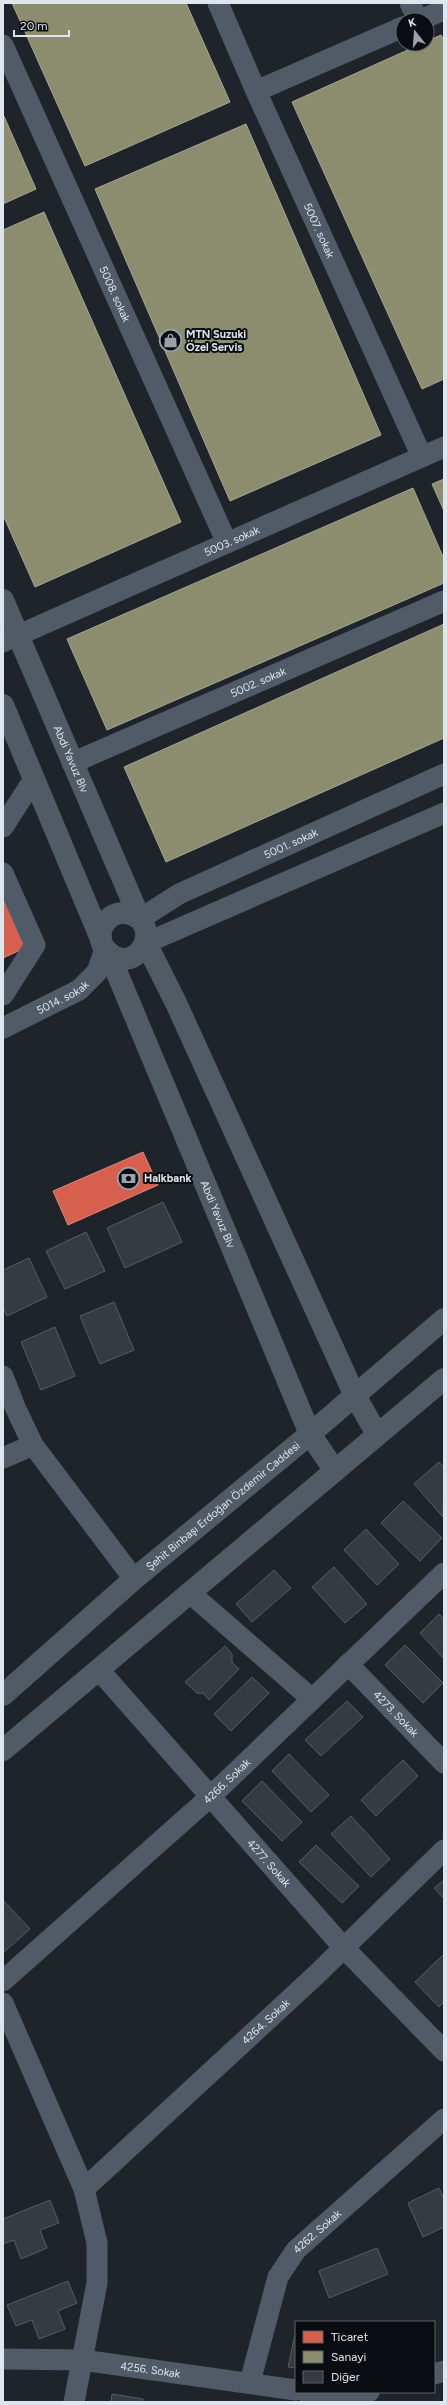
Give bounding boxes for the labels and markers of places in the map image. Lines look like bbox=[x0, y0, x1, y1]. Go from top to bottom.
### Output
shop icon: MTN Suzuki Özel Servis bbox=[157, 327, 183, 353]
place label: MTN Suzuki Özel Servis bbox=[186, 328, 246, 354]
bank icon: Halkbank bbox=[115, 1165, 141, 1191]
place label: Halkbank bbox=[144, 1172, 191, 1185]

